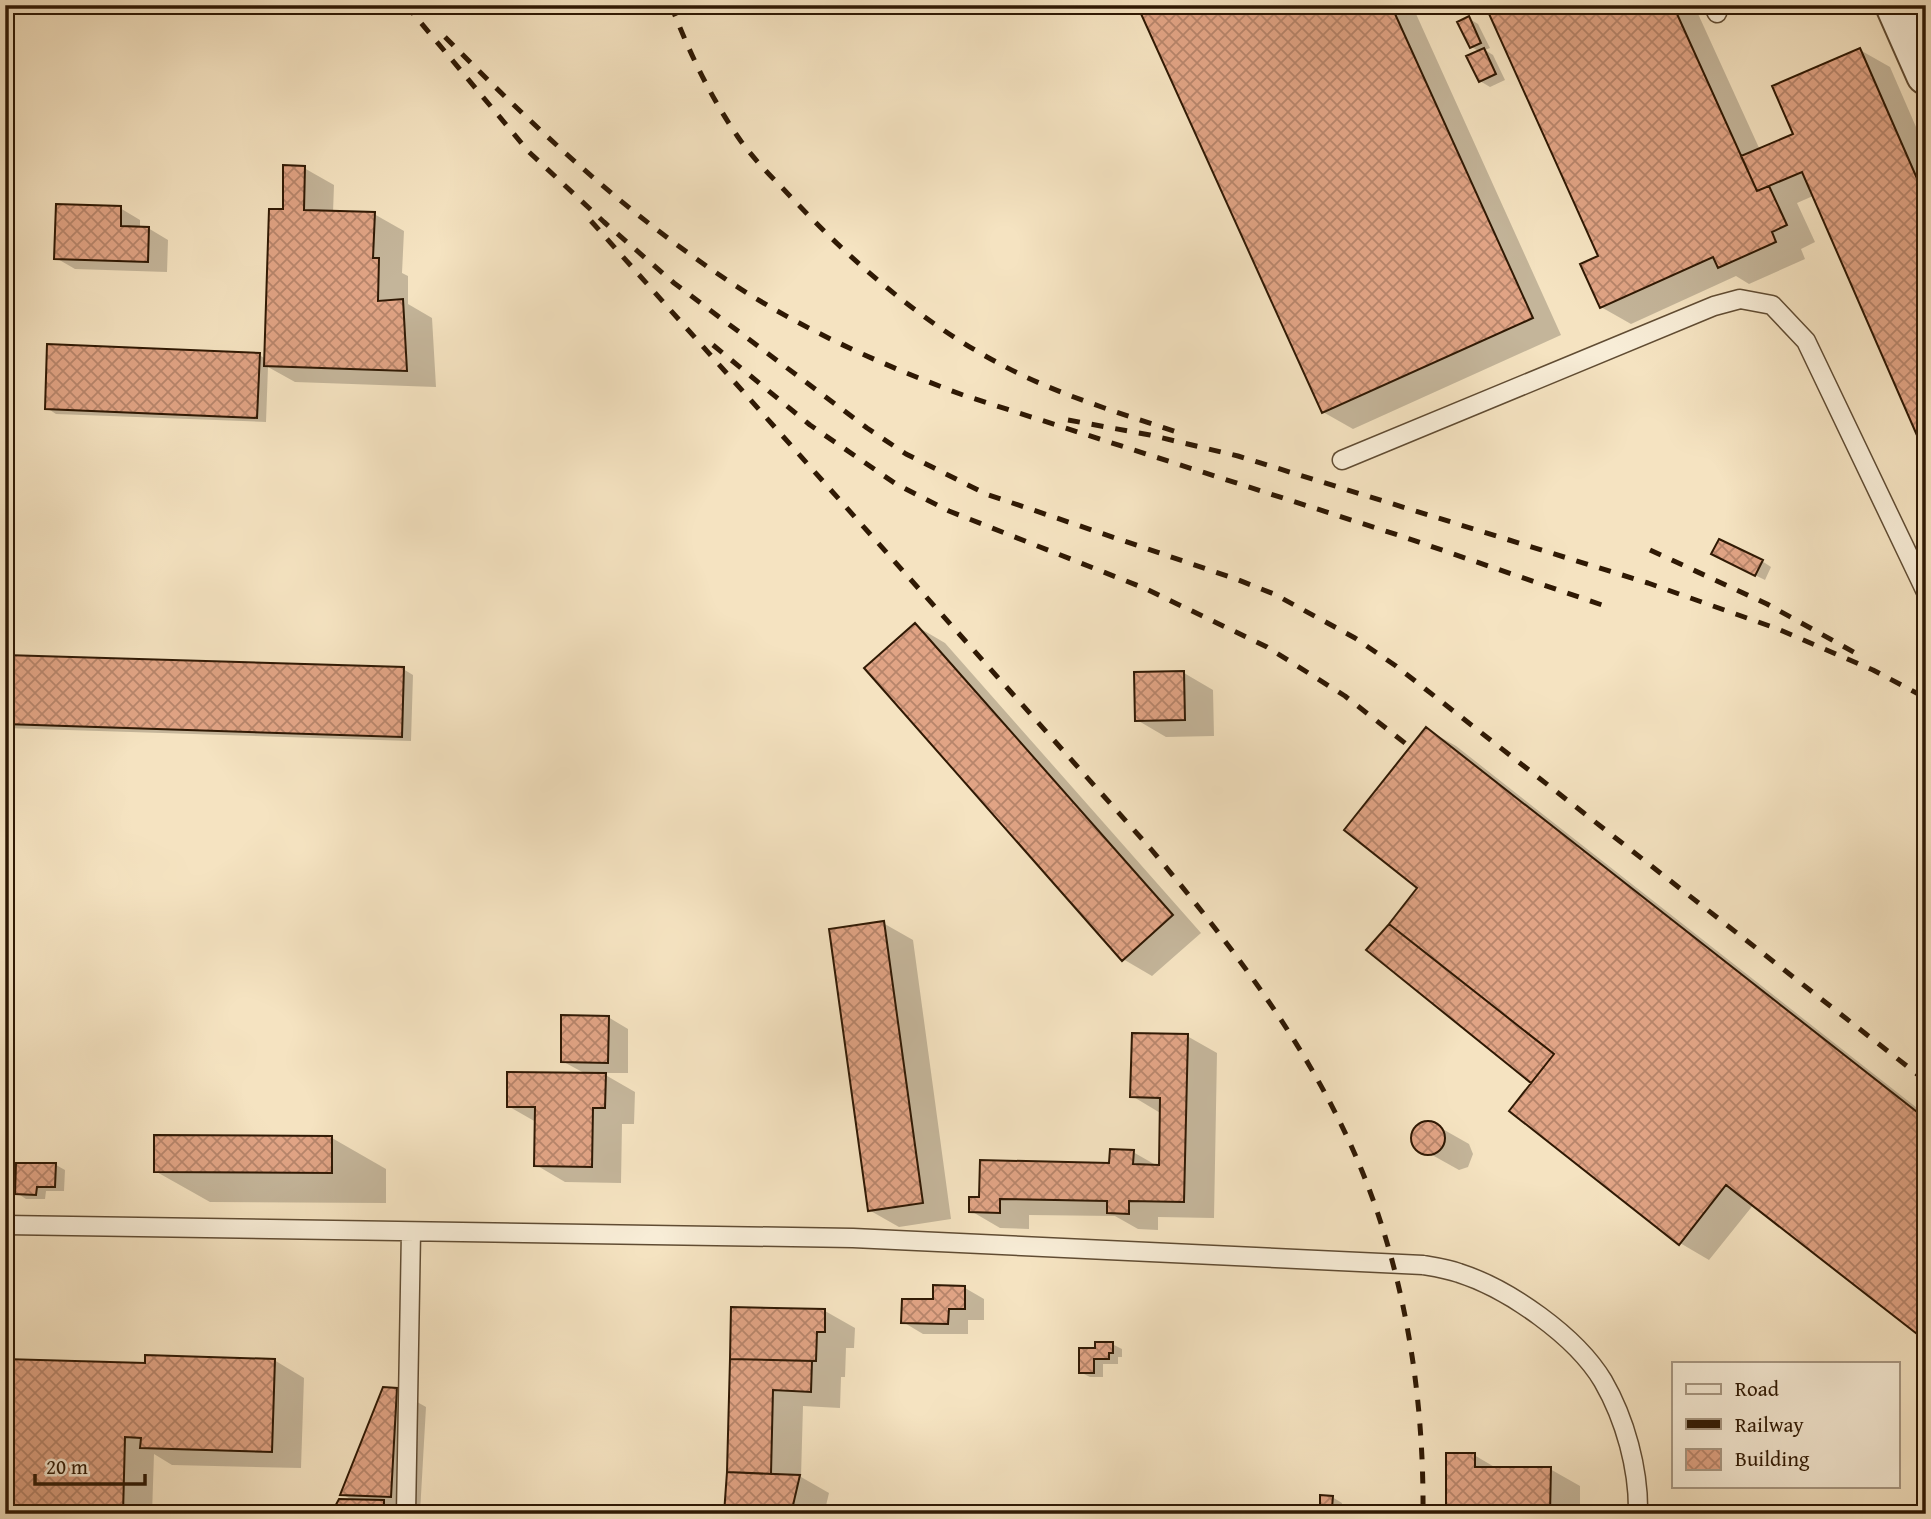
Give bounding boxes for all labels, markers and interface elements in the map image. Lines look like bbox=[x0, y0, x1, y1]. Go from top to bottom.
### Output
legend bbox=[1672, 1362, 1899, 1488]
text: Road bbox=[1735, 1373, 1780, 1404]
text: Railway bbox=[1735, 1409, 1804, 1440]
scale bar bbox=[35, 1442, 145, 1486]
text: Building bbox=[1735, 1443, 1810, 1474]
text: 20 m bbox=[46, 1451, 88, 1482]

